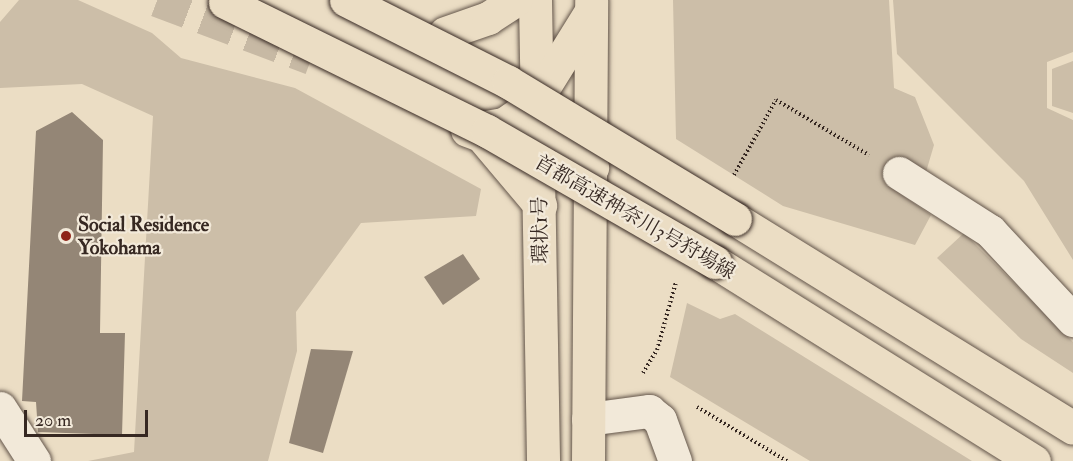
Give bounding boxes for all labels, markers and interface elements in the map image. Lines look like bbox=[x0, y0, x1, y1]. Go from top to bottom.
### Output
street label: 首都高速神奈川3号狩場線 bbox=[530, 150, 740, 284]
street label: 環状1号 bbox=[527, 196, 553, 264]
place label: Social Residence Yokohama bbox=[78, 213, 209, 260]
marker: Social Residence Yokohama bbox=[59, 229, 73, 243]
scale bar bbox=[27, 398, 152, 436]
text: 20 m bbox=[35, 409, 71, 432]

